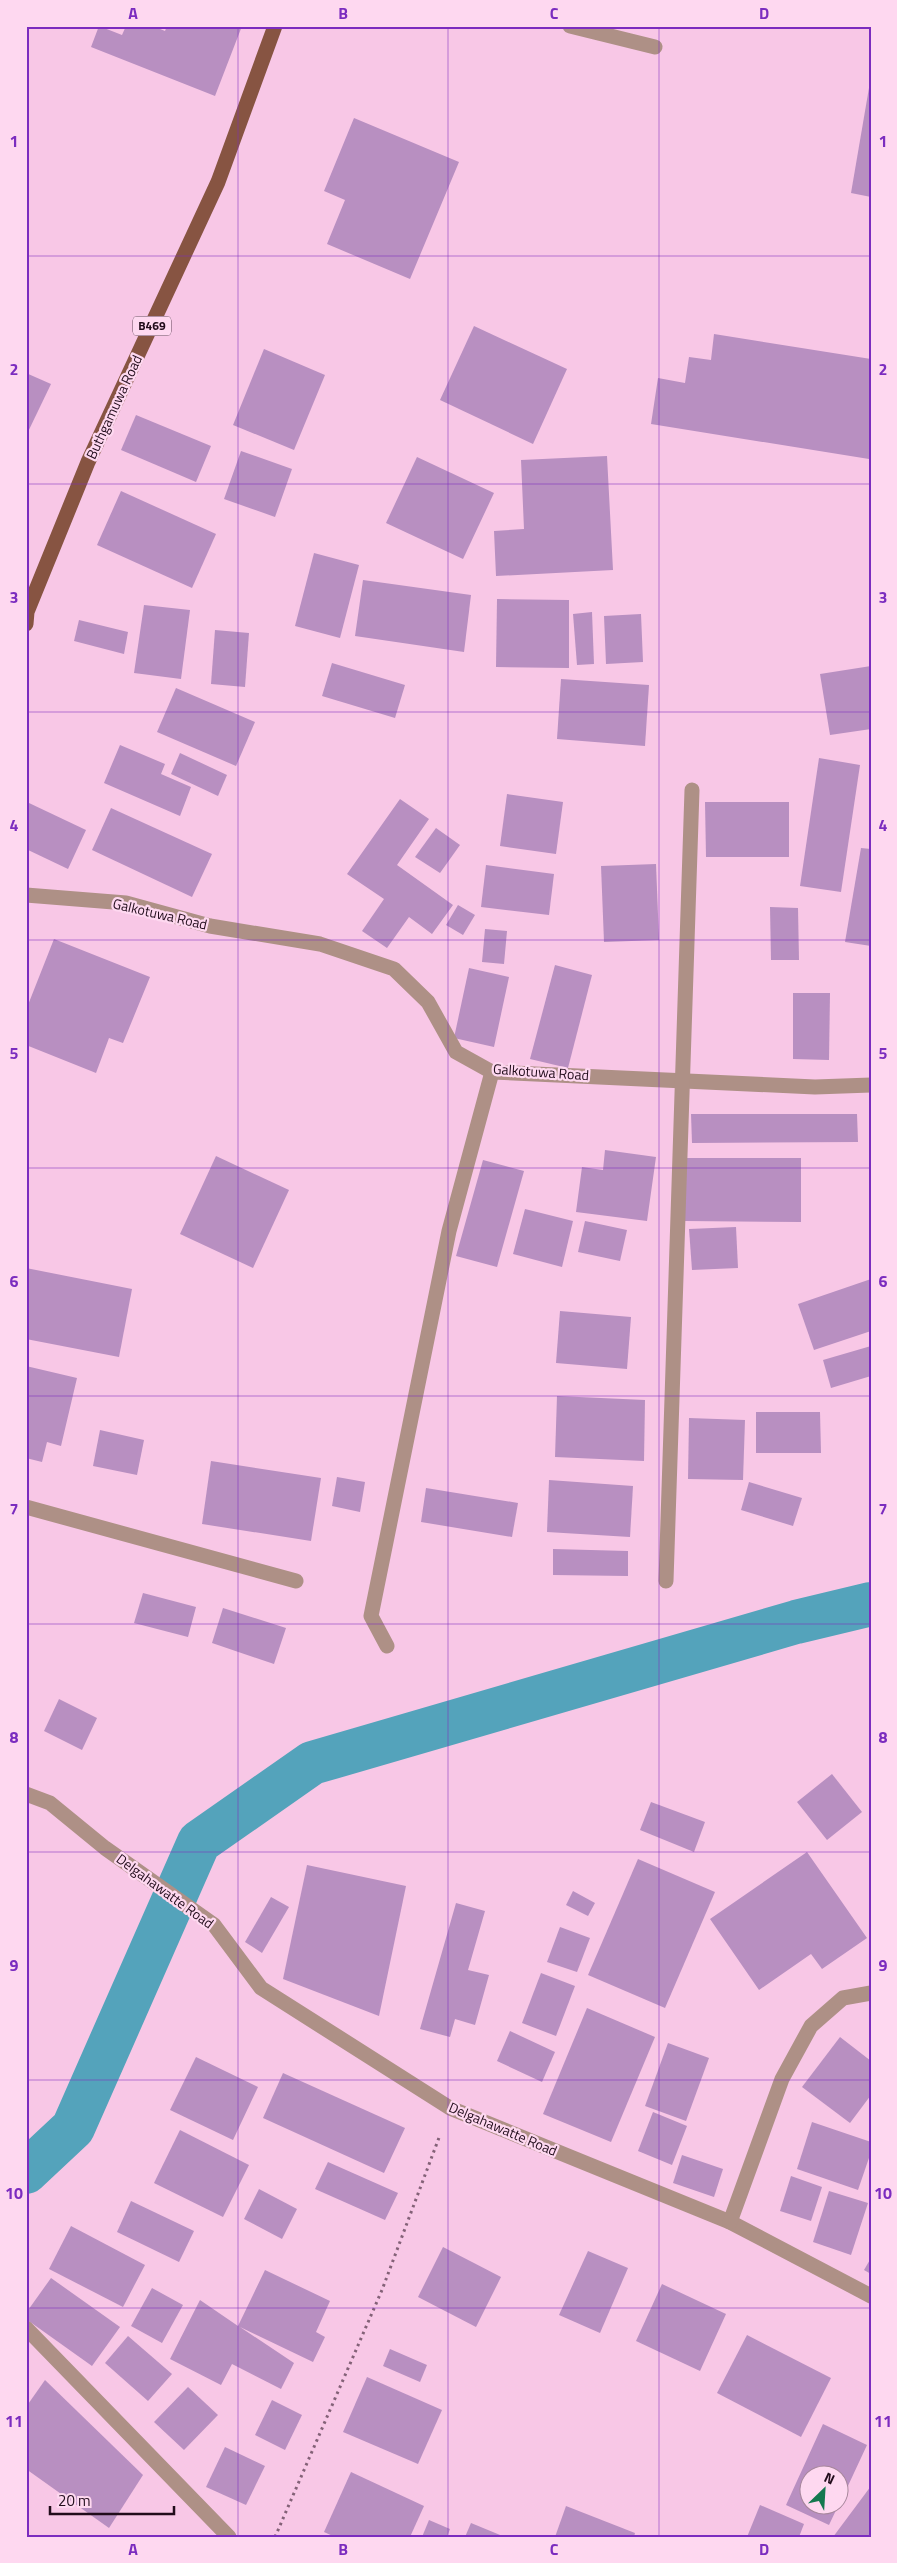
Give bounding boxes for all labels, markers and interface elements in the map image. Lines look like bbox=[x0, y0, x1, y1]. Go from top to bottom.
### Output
text: A bbox=[128, 1, 138, 25]
text: B bbox=[338, 1, 348, 25]
text: C bbox=[550, 1, 559, 25]
text: D bbox=[759, 1, 769, 25]
text: 1 bbox=[10, 129, 18, 153]
text: 1 bbox=[879, 129, 887, 153]
road number: B469 bbox=[133, 316, 171, 336]
street label: Buthgamuwa Road bbox=[80, 351, 147, 462]
text: 2 bbox=[10, 357, 18, 381]
text: 2 bbox=[879, 357, 887, 381]
text: 3 bbox=[10, 585, 18, 609]
text: 3 bbox=[879, 585, 887, 609]
text: 4 bbox=[10, 813, 19, 837]
text: 4 bbox=[879, 813, 888, 837]
street label: Galkotuwa Road bbox=[111, 892, 209, 935]
text: 5 bbox=[10, 1041, 19, 1065]
text: 5 bbox=[879, 1041, 888, 1065]
street label: Galkotuwa Road bbox=[492, 1058, 590, 1085]
text: 6 bbox=[10, 1269, 19, 1293]
text: 6 bbox=[879, 1269, 888, 1293]
text: 7 bbox=[10, 1497, 18, 1521]
text: 7 bbox=[879, 1497, 887, 1521]
text: 8 bbox=[10, 1725, 19, 1749]
text: 8 bbox=[879, 1725, 888, 1749]
street label: Delgahawatte Road bbox=[112, 1848, 218, 1933]
text: 9 bbox=[10, 1953, 19, 1977]
text: 9 bbox=[879, 1953, 888, 1977]
street label: Delgahawatte Road bbox=[446, 2096, 561, 2161]
text: 10 bbox=[5, 2181, 23, 2205]
text: 10 bbox=[874, 2181, 892, 2205]
text: 11 bbox=[5, 2409, 23, 2433]
text: 11 bbox=[874, 2409, 892, 2433]
north arrow bbox=[800, 2466, 850, 2516]
text: N bbox=[821, 2466, 839, 2489]
scale bar bbox=[50, 2483, 174, 2515]
text: 20 m bbox=[58, 2489, 91, 2512]
text: A bbox=[128, 2537, 138, 2561]
text: B bbox=[338, 2537, 348, 2561]
text: C bbox=[550, 2537, 559, 2561]
text: D bbox=[759, 2537, 769, 2561]

